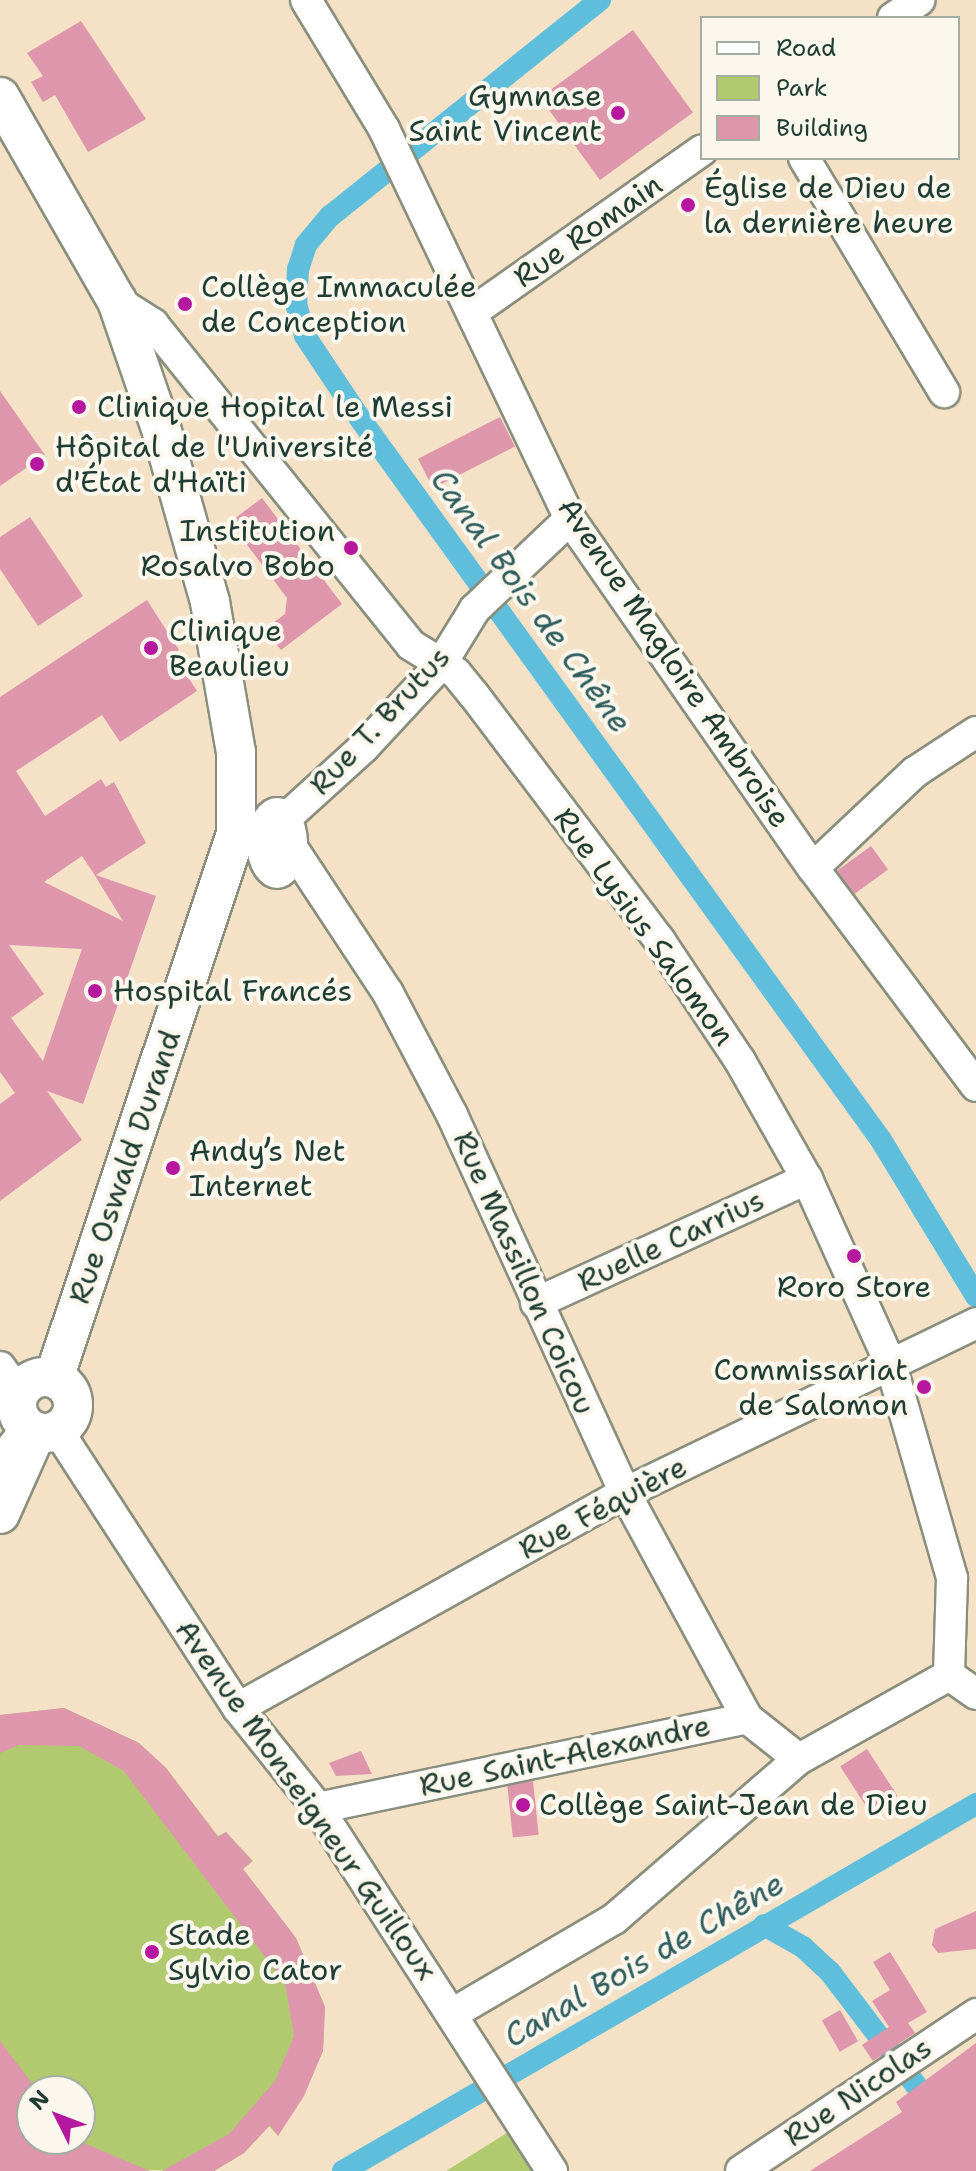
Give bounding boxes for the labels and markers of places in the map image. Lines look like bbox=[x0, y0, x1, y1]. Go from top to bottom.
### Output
place label: Gymnase Saint Vincent bbox=[408, 78, 602, 148]
marker: Gymnase Saint Vincent bbox=[609, 104, 627, 122]
place label: Église de Dieu de la dernière heure bbox=[704, 170, 954, 240]
marker: Église de Dieu de la dernière heure bbox=[679, 196, 697, 214]
place label: Collège Immaculée de Conception bbox=[201, 269, 477, 340]
marker: Collège Immaculée de Conception bbox=[176, 295, 194, 313]
place label: Clinique Hopital le Messi bbox=[97, 389, 453, 425]
marker: Clinique Hopital le Messi bbox=[68, 396, 90, 418]
place label: Hôpital de l'Université d'État d'Haïti bbox=[55, 429, 374, 500]
marker: Hôpital de l'Université d'État d'Haïti bbox=[26, 453, 48, 475]
place label: Institution Rosalvo Bobo bbox=[140, 513, 335, 584]
marker: Institution Rosalvo Bobo bbox=[342, 539, 360, 557]
place label: Clinique Beaulieu bbox=[169, 613, 290, 684]
marker: Clinique Beaulieu bbox=[140, 637, 162, 659]
place label: Hospital Francés bbox=[113, 973, 352, 1009]
marker: Hospital Francés bbox=[84, 980, 106, 1002]
place label: Andy’s Net Internet bbox=[189, 1133, 346, 1204]
marker: Andy’s Net Internet bbox=[164, 1159, 182, 1177]
marker: Roro Store bbox=[845, 1247, 863, 1265]
place label: Roro Store bbox=[777, 1269, 931, 1305]
place label: Commissariat de Salomon bbox=[713, 1352, 908, 1422]
marker: Commissariat de Salomon bbox=[915, 1378, 933, 1396]
place label: Collège Saint-Jean de Dieu bbox=[539, 1787, 928, 1823]
marker: Collège Saint-Jean de Dieu bbox=[514, 1796, 532, 1814]
place label: Stade Sylvio Cator bbox=[168, 1917, 342, 1988]
marker: Stade Sylvio Cator bbox=[143, 1943, 161, 1961]

